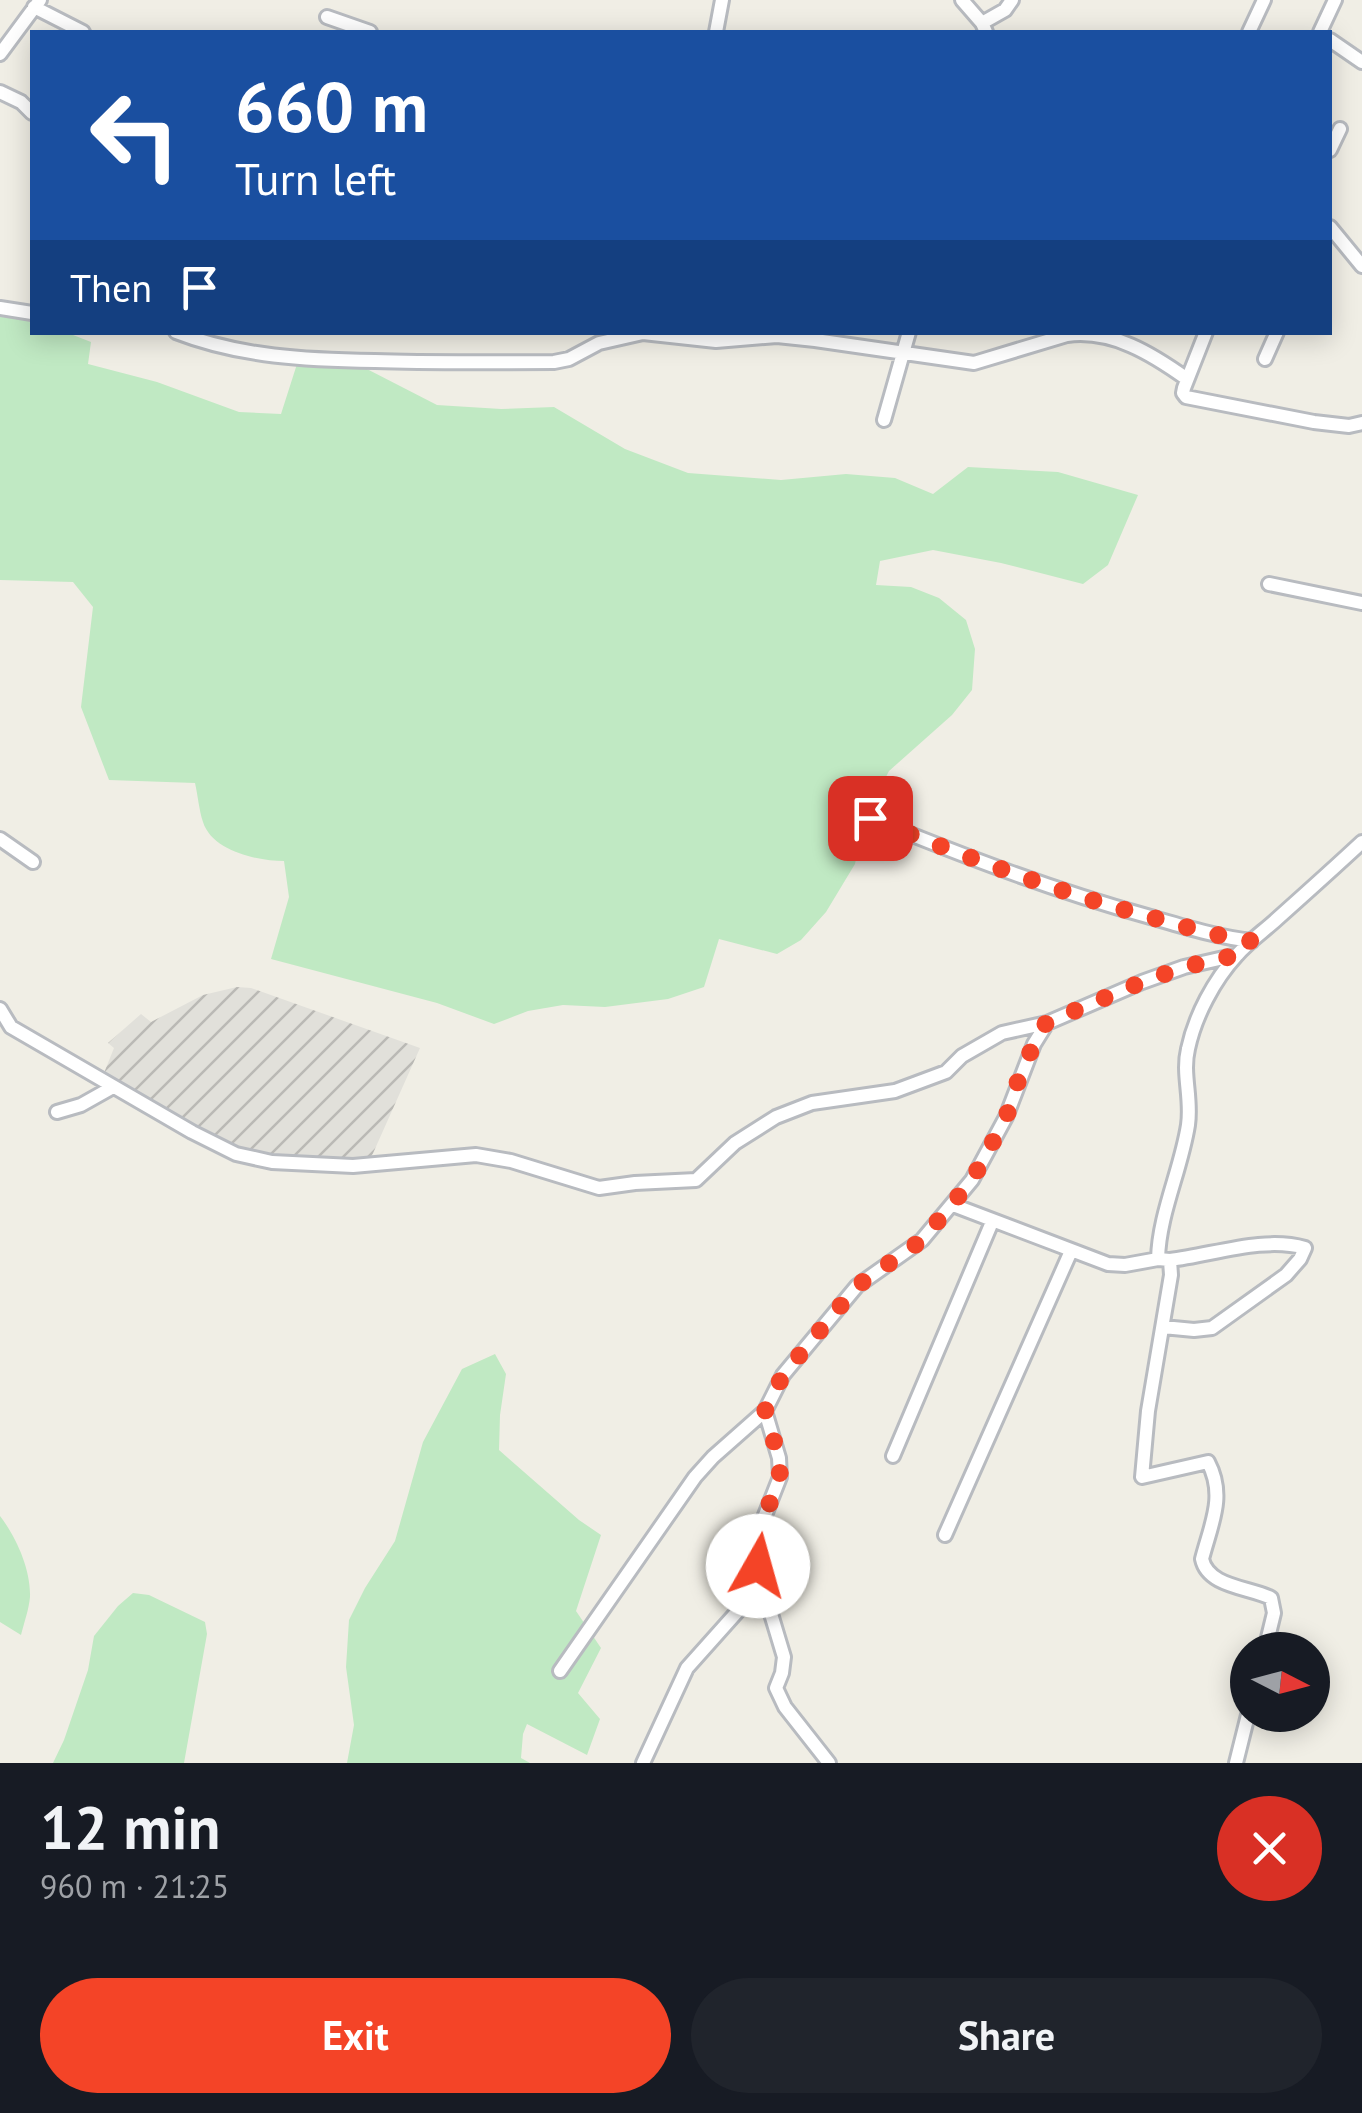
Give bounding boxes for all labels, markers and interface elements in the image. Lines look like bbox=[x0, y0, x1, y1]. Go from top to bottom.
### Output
text: 660 m bbox=[235, 61, 428, 151]
icon: left bbox=[70, 70, 200, 200]
text: Turn left bbox=[235, 149, 396, 207]
icon: arrive bbox=[172, 260, 227, 315]
text: Then bbox=[70, 263, 152, 312]
pin bbox=[828, 776, 913, 861]
icon: arrive bbox=[843, 791, 898, 846]
position arrow bbox=[706, 1514, 810, 1618]
north arrow bbox=[1230, 1632, 1330, 1732]
map controls bbox=[1230, 1632, 1330, 1732]
text: 12 min bbox=[40, 1788, 220, 1866]
button: close bbox=[1217, 1796, 1322, 1901]
text: 960 m · 21:25 bbox=[40, 1865, 229, 1907]
button: Exit bbox=[40, 1978, 671, 2093]
button: Share bbox=[691, 1978, 1322, 2093]

